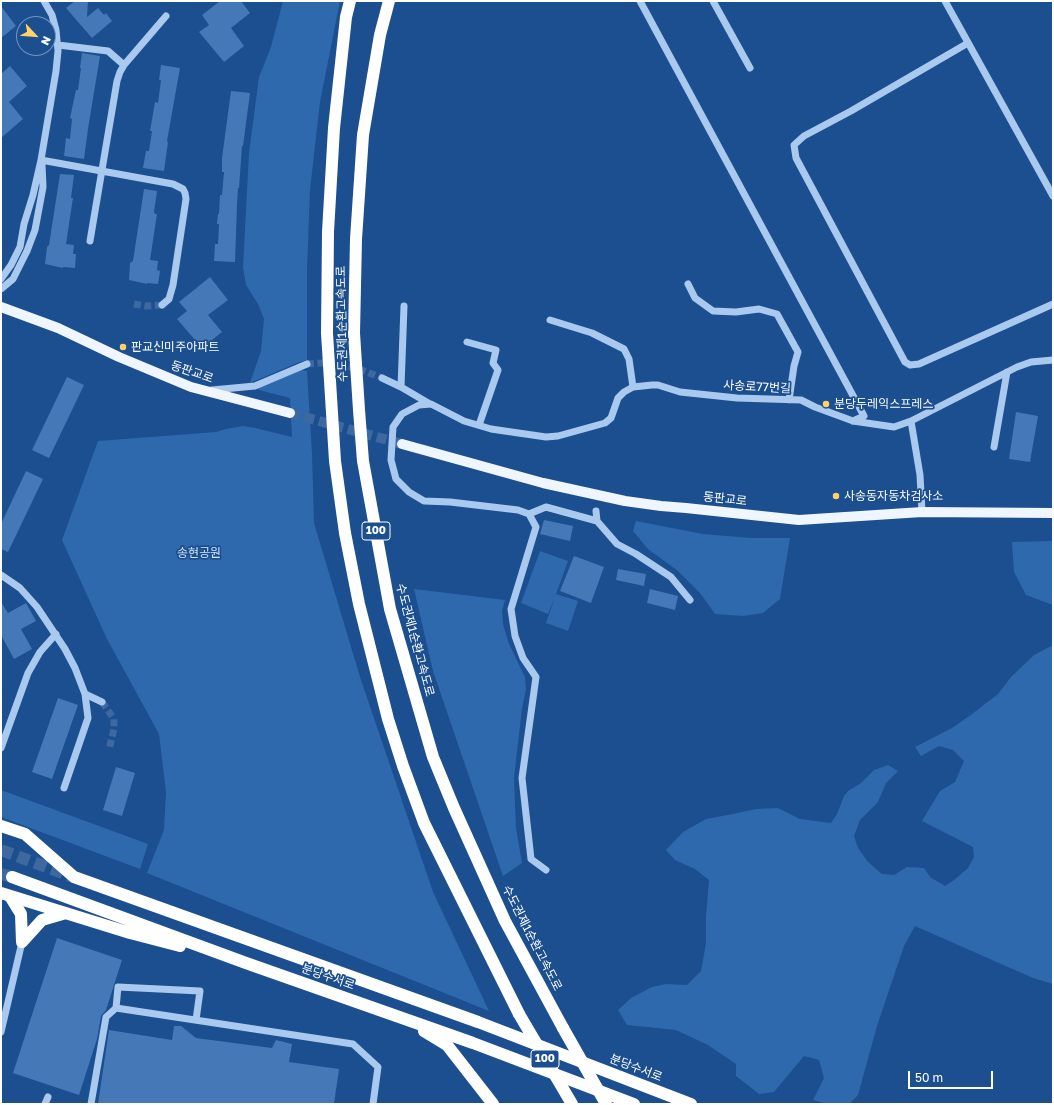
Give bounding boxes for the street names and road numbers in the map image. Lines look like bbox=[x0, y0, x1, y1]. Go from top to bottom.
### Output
street label: 수도권제1순환고속도로 bbox=[334, 266, 350, 382]
street label: 동판교로 bbox=[169, 358, 215, 386]
street label: 사송로77번길 bbox=[723, 378, 791, 396]
street label: 동판교로 bbox=[702, 490, 748, 508]
road number: 100 bbox=[362, 522, 390, 540]
street label: 수도권제1순환고속도로 bbox=[393, 582, 437, 698]
street label: 수도권제1순환고속도로 bbox=[499, 883, 565, 993]
street label: 분당수서로 bbox=[300, 961, 356, 993]
road number: 100 bbox=[531, 1050, 559, 1068]
street label: 분당수서로 bbox=[608, 1051, 664, 1085]

